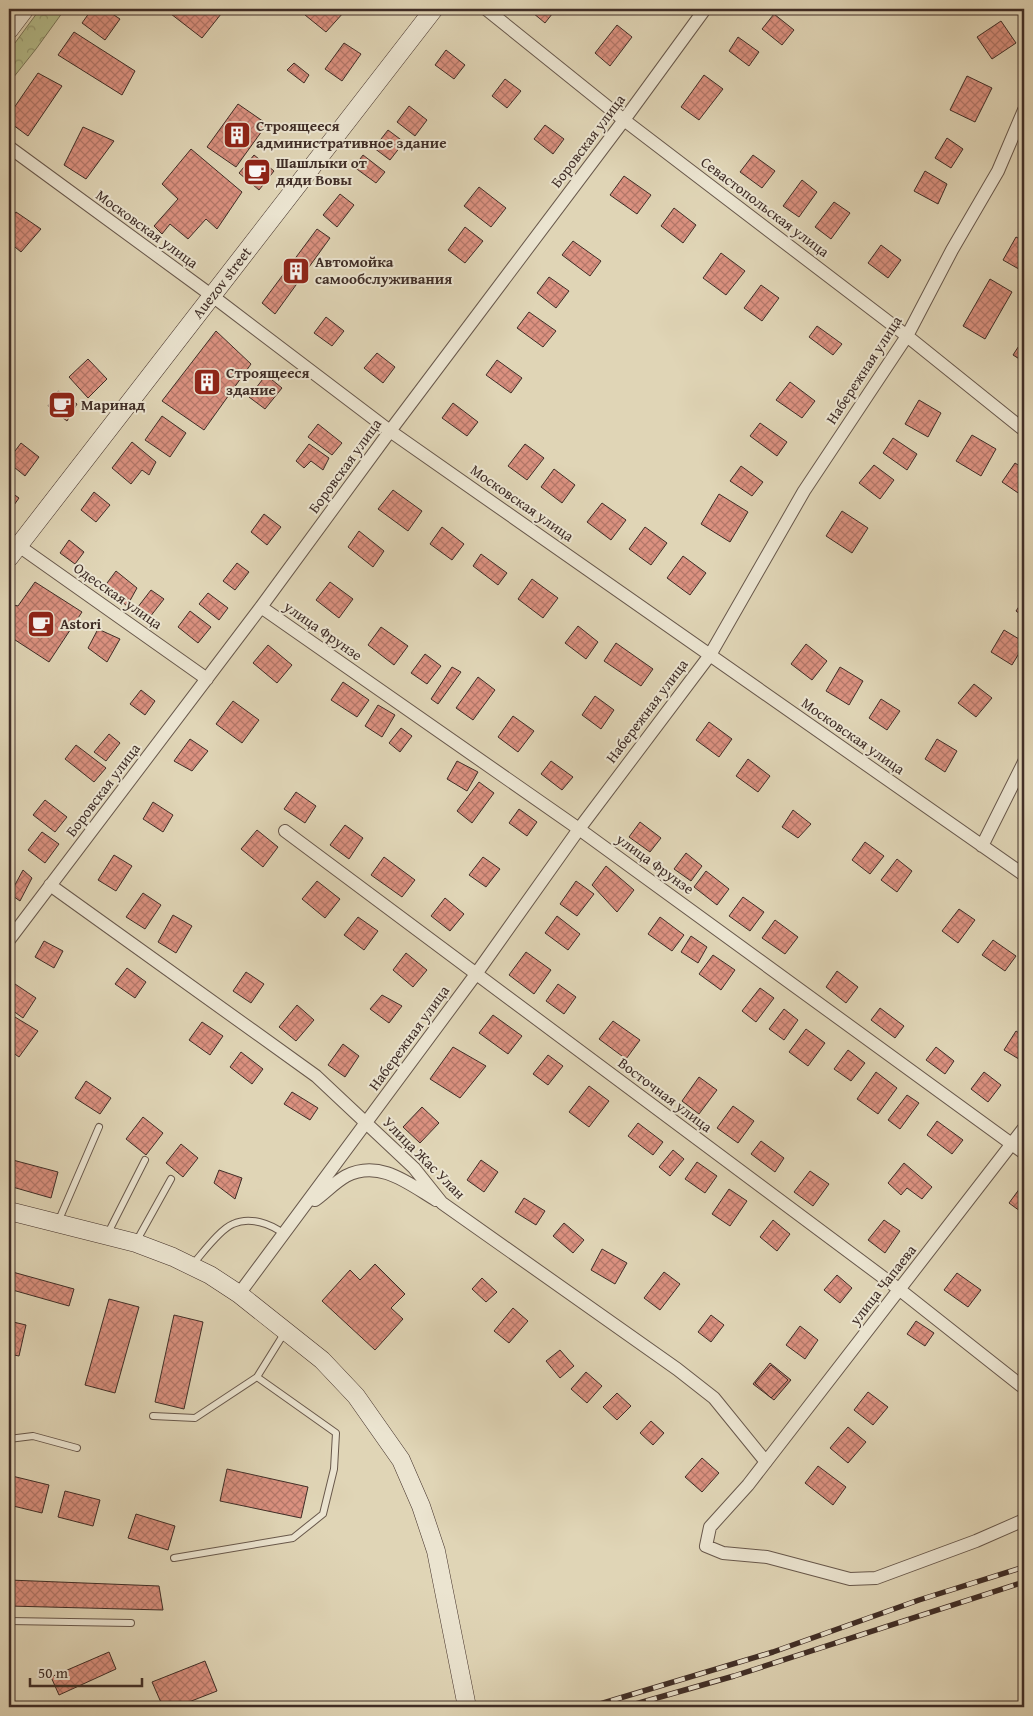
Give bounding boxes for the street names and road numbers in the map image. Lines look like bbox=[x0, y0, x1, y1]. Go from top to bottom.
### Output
street label: Боровская улица bbox=[545, 89, 630, 192]
street label: Севастопольская улица bbox=[697, 151, 834, 262]
street label: Московская улица bbox=[92, 184, 203, 273]
street label: Auezov street bbox=[187, 242, 257, 323]
street label: Набережная улица bbox=[821, 311, 907, 428]
street label: Боровская улица bbox=[303, 413, 387, 517]
street label: Московская улица bbox=[466, 459, 579, 547]
street label: Одесская улица bbox=[70, 557, 168, 635]
street label: улица Фрунзе bbox=[279, 595, 367, 665]
street label: Набережная улица bbox=[601, 654, 693, 767]
street label: Московская улица bbox=[797, 692, 910, 780]
street label: Боровская улица bbox=[60, 738, 145, 841]
street label: улица Фрунзе bbox=[611, 828, 698, 899]
street label: Набережная улица bbox=[363, 980, 454, 1095]
street label: Восточная улица bbox=[614, 1052, 717, 1137]
street label: Улица Жас Улан bbox=[378, 1112, 471, 1204]
street label: улица Чапаева bbox=[844, 1239, 921, 1330]

